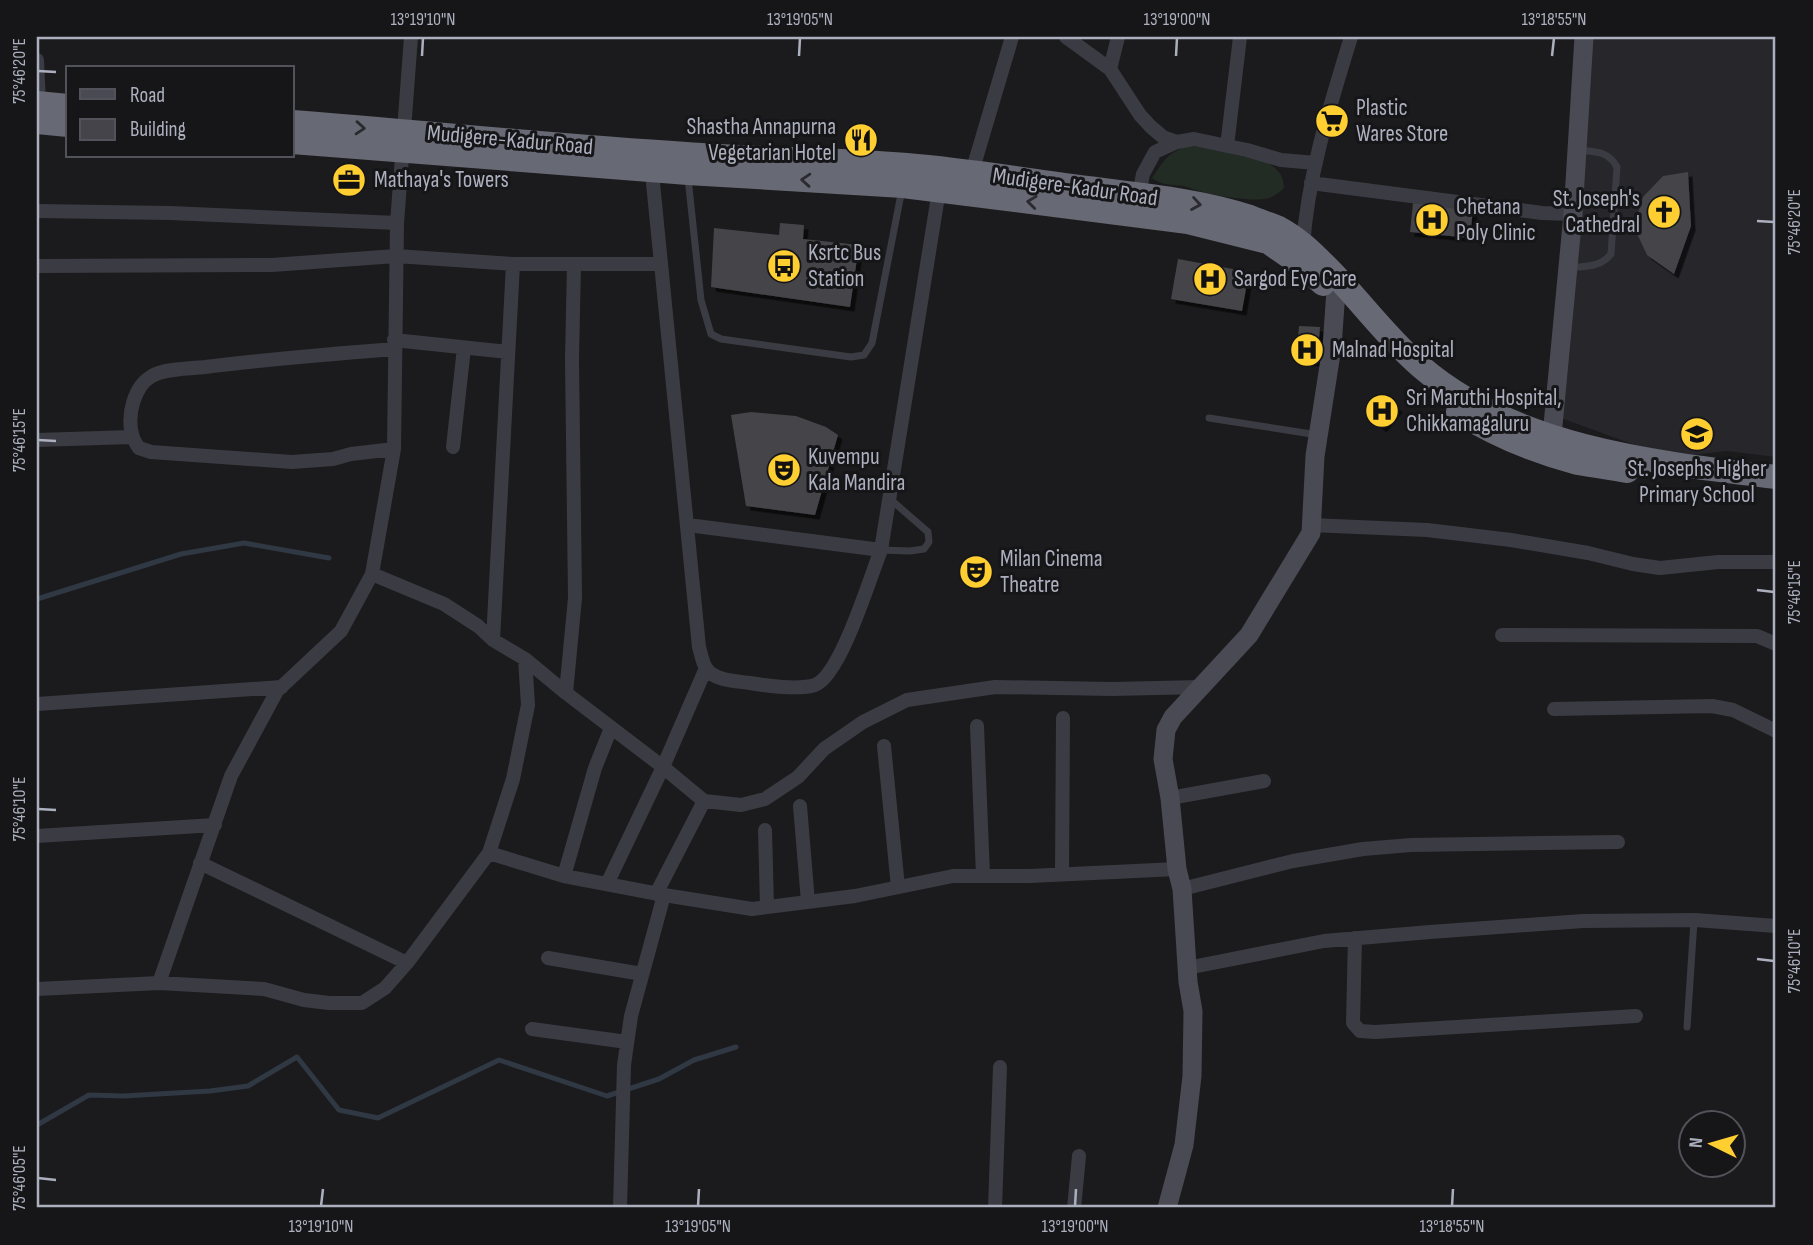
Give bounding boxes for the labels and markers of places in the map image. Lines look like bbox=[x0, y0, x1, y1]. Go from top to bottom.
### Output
place label: Plastic Wares Store bbox=[1356, 94, 1448, 148]
supermarket icon: Plastic Wares Store bbox=[1313, 102, 1351, 140]
place label: Shastha Annapurna Vegetarian Hotel bbox=[687, 113, 836, 167]
restaurant icon: Shastha Annapurna Vegetarian Hotel bbox=[842, 121, 880, 159]
office icon: Mathaya's Towers bbox=[330, 161, 368, 199]
place label: Mathaya's Towers bbox=[374, 166, 509, 194]
place label: St. Joseph's Cathedral bbox=[1553, 185, 1640, 239]
place label: Chetana Poly Clinic bbox=[1456, 193, 1536, 247]
church icon: St. Joseph's Cathedral bbox=[1645, 193, 1683, 231]
hospital icon: Chetana Poly Clinic bbox=[1413, 201, 1451, 239]
place label: Ksrtc Bus Station bbox=[808, 239, 881, 293]
bus stop icon: Ksrtc Bus Station bbox=[765, 247, 803, 285]
hospital icon: Sargod Eye Care bbox=[1191, 260, 1229, 298]
place label: Sargod Eye Care bbox=[1234, 265, 1357, 293]
hospital icon: Malnad Hospital bbox=[1288, 331, 1326, 369]
place label: Malnad Hospital bbox=[1332, 336, 1454, 364]
place label: Sri Maruthi Hospital, Chikkamagaluru bbox=[1406, 384, 1562, 438]
hospital icon: Sri Maruthi Hospital, Chikkamagaluru bbox=[1363, 392, 1401, 430]
school or university icon: St. Josephs Higher Primary School bbox=[1678, 415, 1716, 453]
place label: Kuvempu Kala Mandira bbox=[808, 443, 905, 497]
theatre icon: Kuvempu Kala Mandira bbox=[765, 451, 803, 489]
place label: St. Josephs Higher Primary School bbox=[1627, 455, 1767, 509]
place label: Milan Cinema Theatre bbox=[1000, 545, 1103, 599]
theatre icon: Milan Cinema Theatre bbox=[957, 553, 995, 591]

